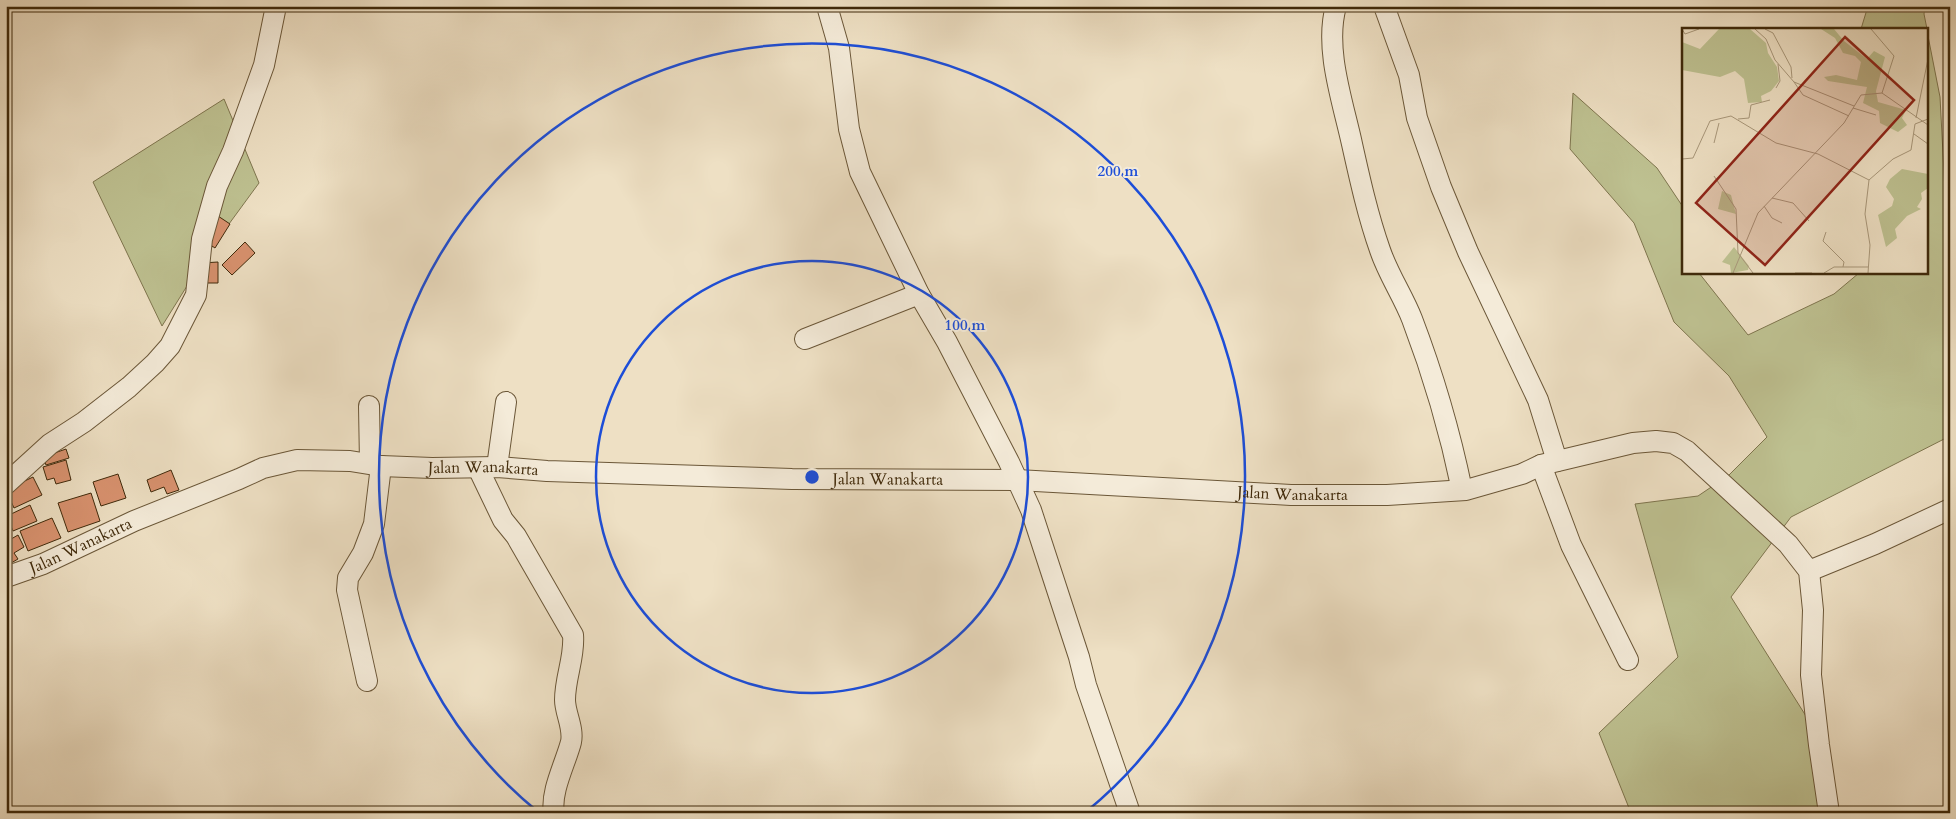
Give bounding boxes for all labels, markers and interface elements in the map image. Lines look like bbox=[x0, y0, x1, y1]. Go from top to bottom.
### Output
inset map bbox=[1682, 28, 1928, 274]
text: 200 m bbox=[1098, 161, 1139, 181]
text: 100 m bbox=[945, 315, 986, 335]
street label: Jalan Wanakarta bbox=[426, 456, 539, 481]
centre of rings bbox=[803, 468, 821, 486]
street label: Jalan Wanakarta bbox=[831, 468, 943, 491]
street label: Jalan Wanakarta bbox=[1235, 481, 1348, 506]
street label: Jalan Wanakarta bbox=[25, 513, 136, 580]

